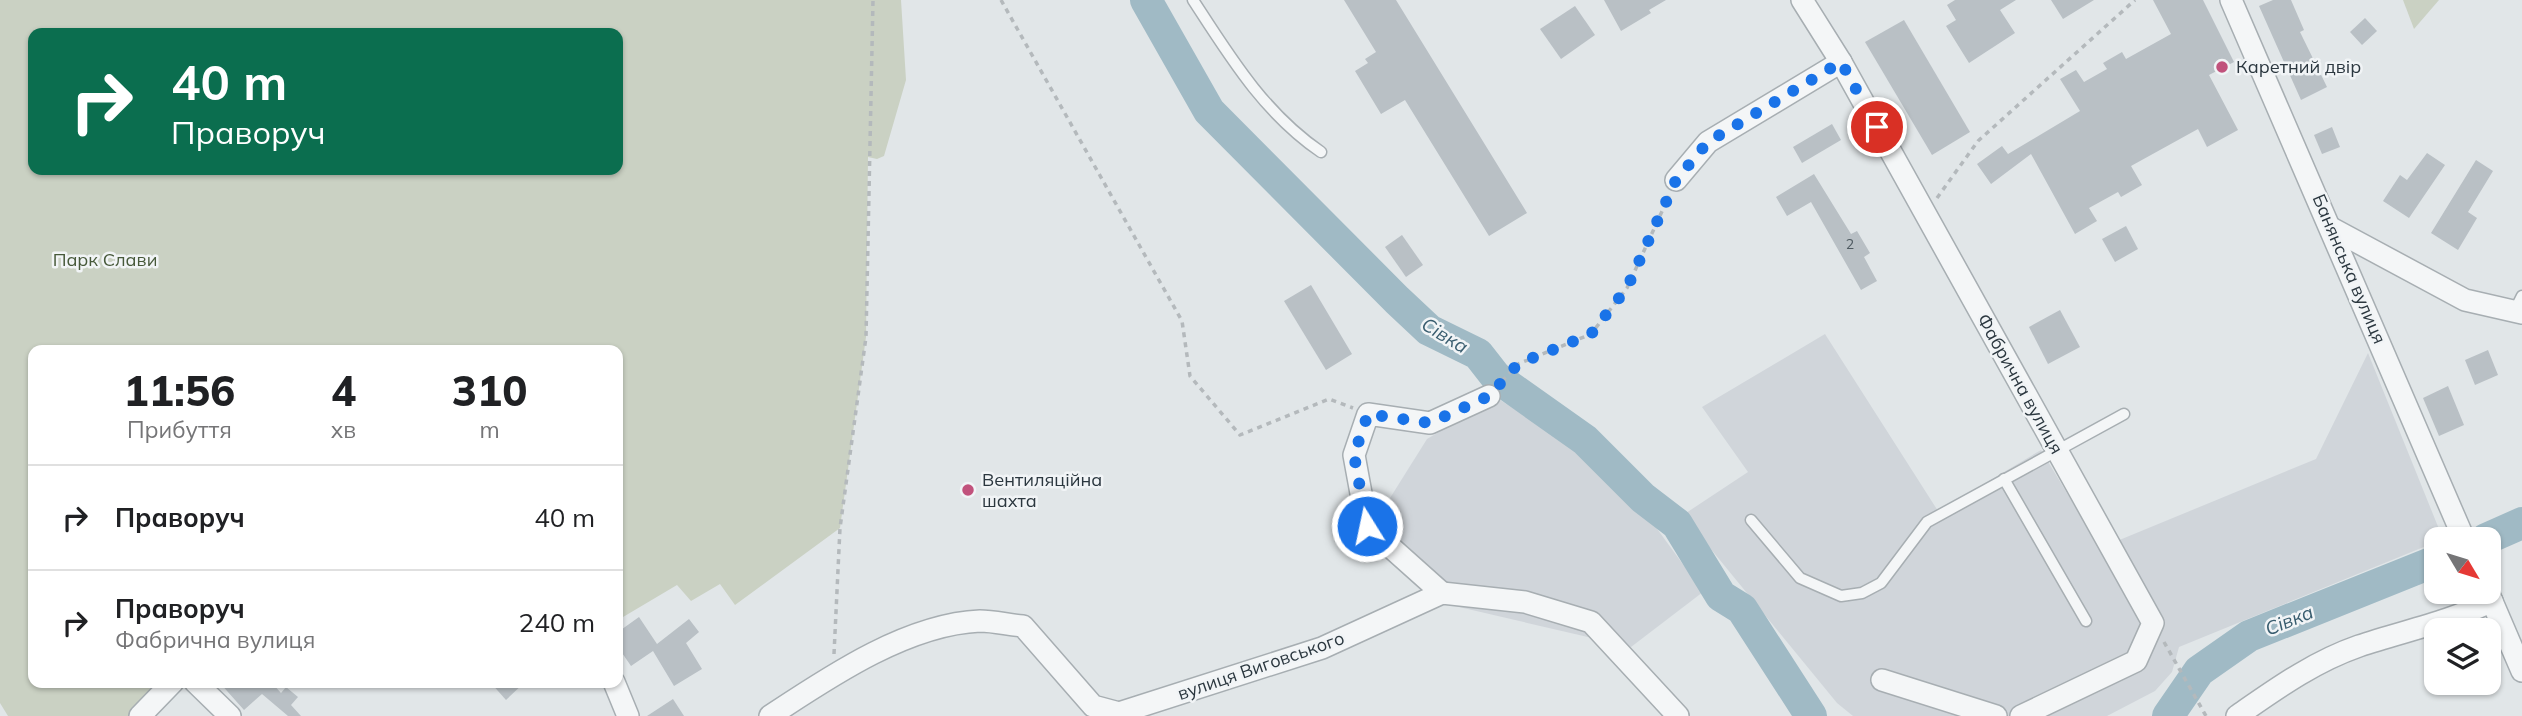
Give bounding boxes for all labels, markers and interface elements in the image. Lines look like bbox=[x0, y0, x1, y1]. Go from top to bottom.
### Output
text: 40 m bbox=[171, 51, 287, 112]
place label: Каретний двір bbox=[2236, 55, 2361, 78]
icon: right bbox=[56, 56, 147, 147]
marker: Каретний двір bbox=[2214, 59, 2230, 75]
pin bbox=[1847, 97, 1907, 157]
icon: arrive bbox=[1858, 108, 1896, 146]
text: Праворуч bbox=[171, 112, 326, 152]
street label: Банянська вулиця bbox=[2308, 191, 2391, 347]
house number: 2 bbox=[1846, 235, 1854, 253]
park label: Парк Слави bbox=[53, 248, 157, 271]
street label: Фабрична вулиця bbox=[1972, 310, 2068, 458]
water label: Сівка bbox=[1417, 312, 1473, 358]
text: 11:56 bbox=[124, 364, 235, 417]
text: 4 bbox=[331, 364, 356, 417]
text: 310 bbox=[452, 364, 527, 417]
text: Прибуття bbox=[127, 415, 232, 444]
text: хв bbox=[331, 415, 356, 444]
text: m bbox=[479, 415, 500, 444]
place label: Вентиляційна шахта bbox=[982, 468, 1102, 512]
marker: Вентиляційна шахта bbox=[960, 482, 976, 498]
position arrow bbox=[1330, 489, 1404, 563]
icon: right bbox=[56, 499, 94, 537]
text: Праворуч bbox=[115, 501, 245, 534]
text: 40 m bbox=[534, 501, 595, 534]
north arrow bbox=[2424, 527, 2501, 604]
map controls bbox=[2424, 527, 2501, 695]
text: Праворуч bbox=[115, 592, 245, 625]
water label: Сівка bbox=[2261, 599, 2317, 641]
icon: right bbox=[56, 604, 94, 642]
text: 240 m bbox=[519, 606, 595, 639]
button: layers bbox=[2424, 618, 2501, 695]
text: Фабрична вулиця bbox=[115, 625, 315, 654]
street label: вулиця Виговського bbox=[1174, 626, 1347, 705]

